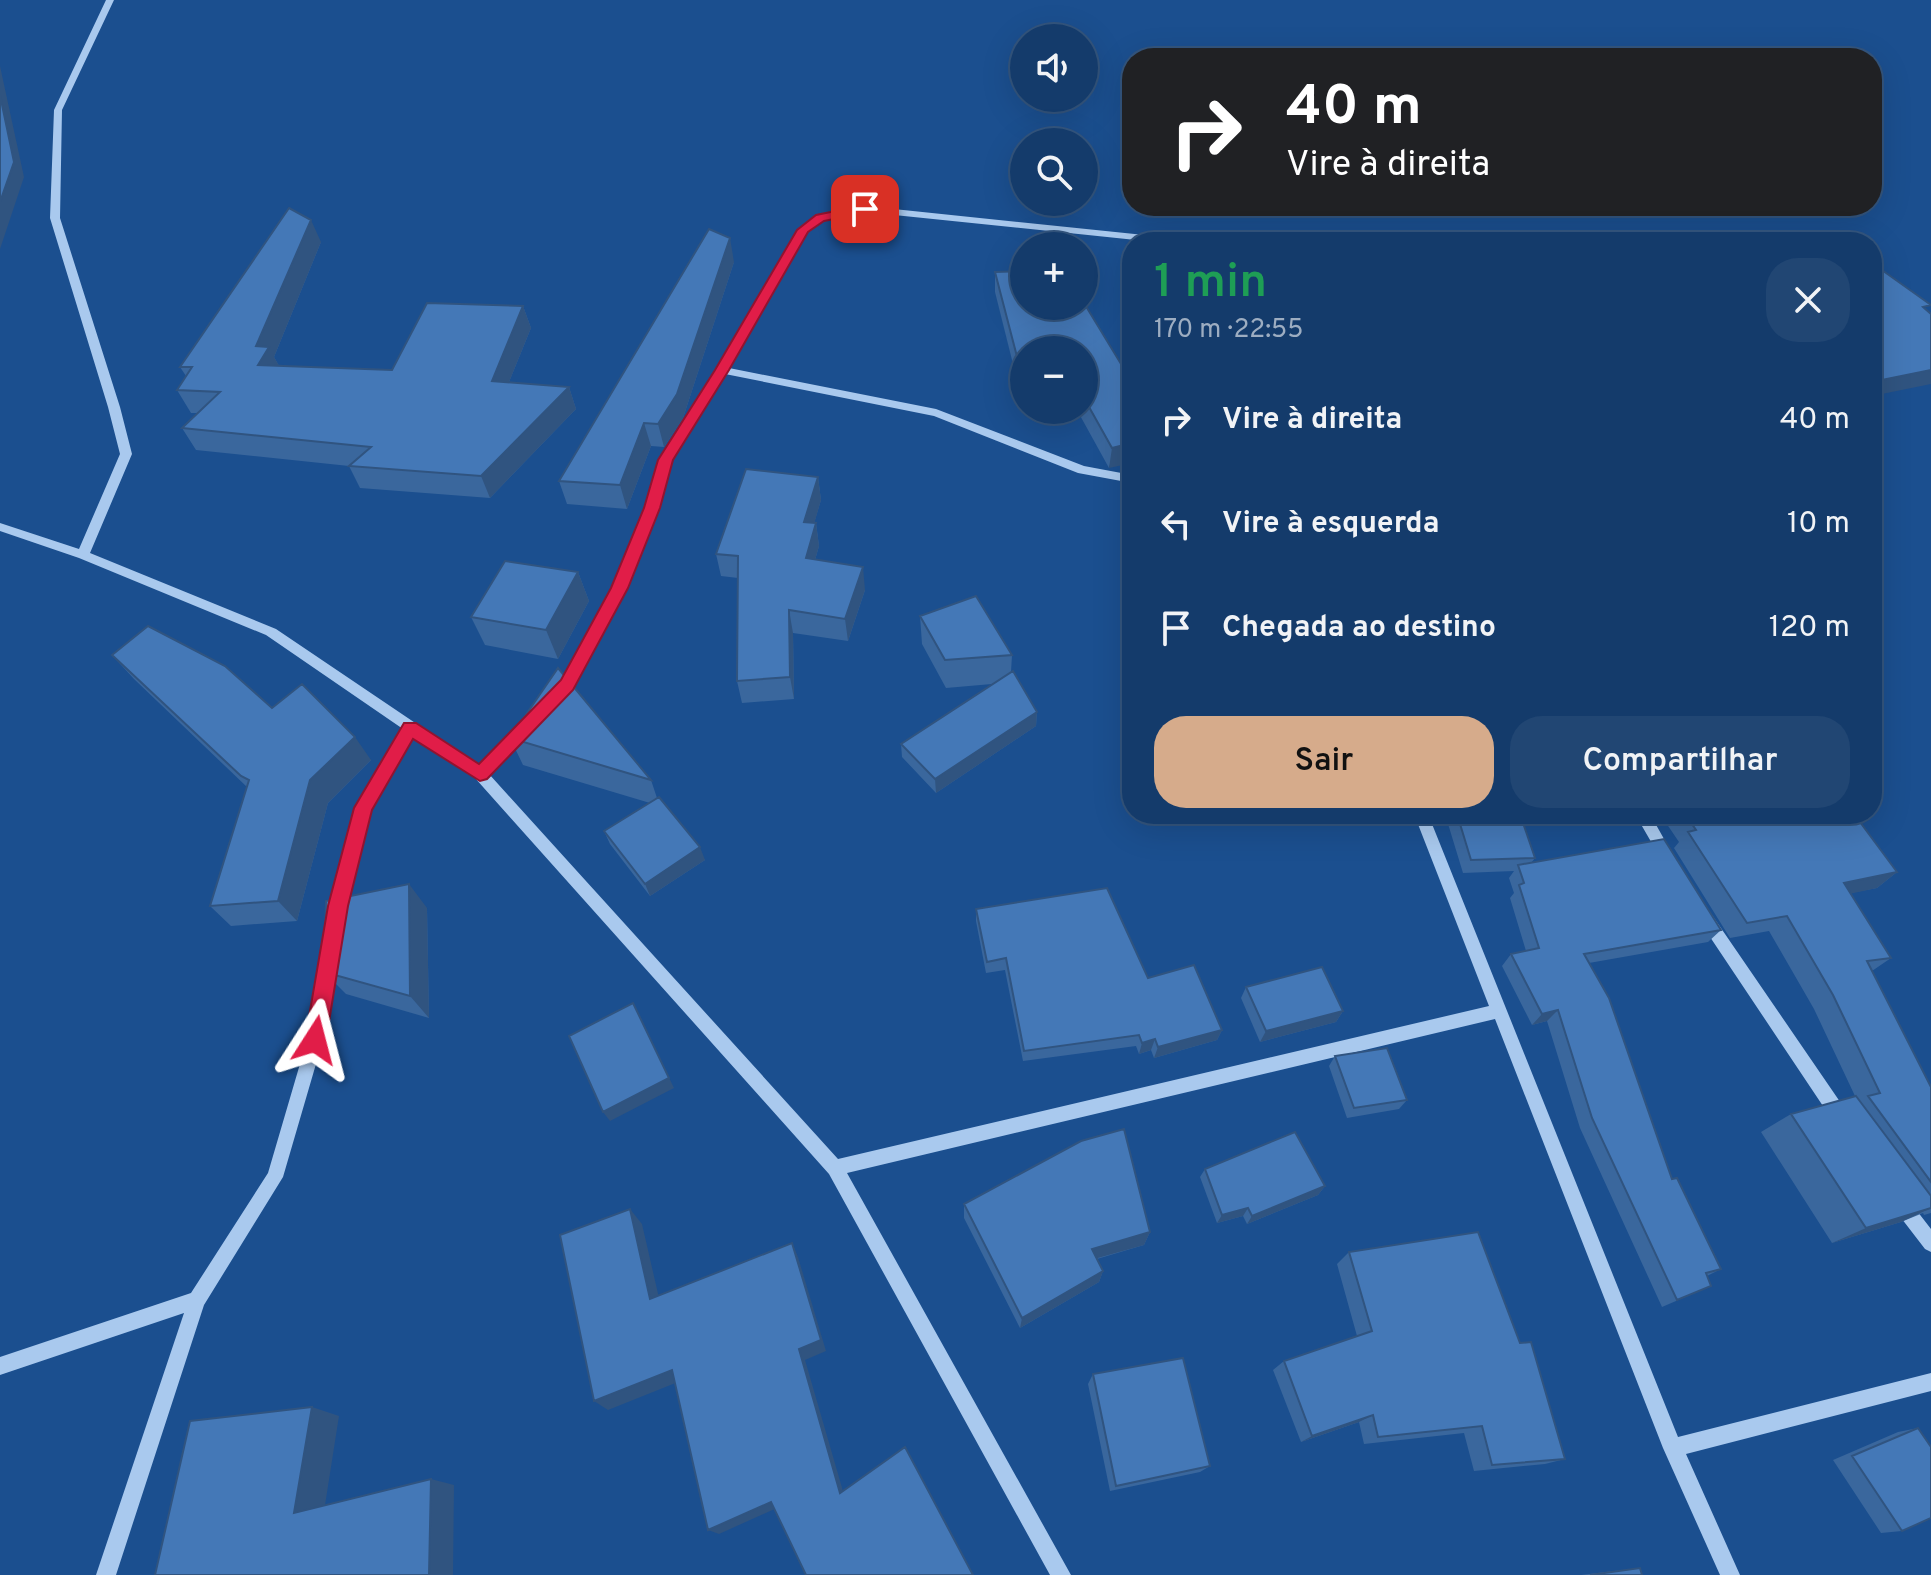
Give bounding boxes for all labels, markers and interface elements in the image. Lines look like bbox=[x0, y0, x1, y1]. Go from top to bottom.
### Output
map controls bbox=[1010, 24, 1098, 424]
button: sound bbox=[1010, 24, 1098, 112]
text: 40 m bbox=[1286, 74, 1422, 144]
icon: right bbox=[1154, 80, 1258, 184]
button: search bbox=[1010, 128, 1098, 216]
text: Vire à direita bbox=[1286, 143, 1490, 189]
pin bbox=[831, 175, 899, 243]
icon: arrive bbox=[843, 187, 887, 231]
button: + bbox=[1010, 232, 1098, 320]
text: 1 min bbox=[1154, 254, 1267, 314]
button: close bbox=[1766, 258, 1850, 342]
text: 170 m · 22:55 bbox=[1154, 314, 1303, 347]
button: − bbox=[1010, 336, 1098, 424]
icon: right bbox=[1154, 398, 1198, 442]
text: Vire à direita bbox=[1222, 402, 1402, 439]
text: 40 m bbox=[1780, 402, 1850, 439]
icon: left bbox=[1154, 502, 1198, 546]
text: Vire à esquerda bbox=[1222, 506, 1439, 543]
text: 10 m bbox=[1787, 506, 1850, 543]
icon: arrive bbox=[1154, 606, 1198, 650]
text: Chegada ao destino bbox=[1222, 610, 1496, 647]
text: 120 m bbox=[1769, 610, 1850, 647]
button: Sair bbox=[1154, 716, 1494, 808]
button: Compartilhar bbox=[1510, 716, 1850, 808]
position arrow bbox=[273, 998, 357, 1082]

